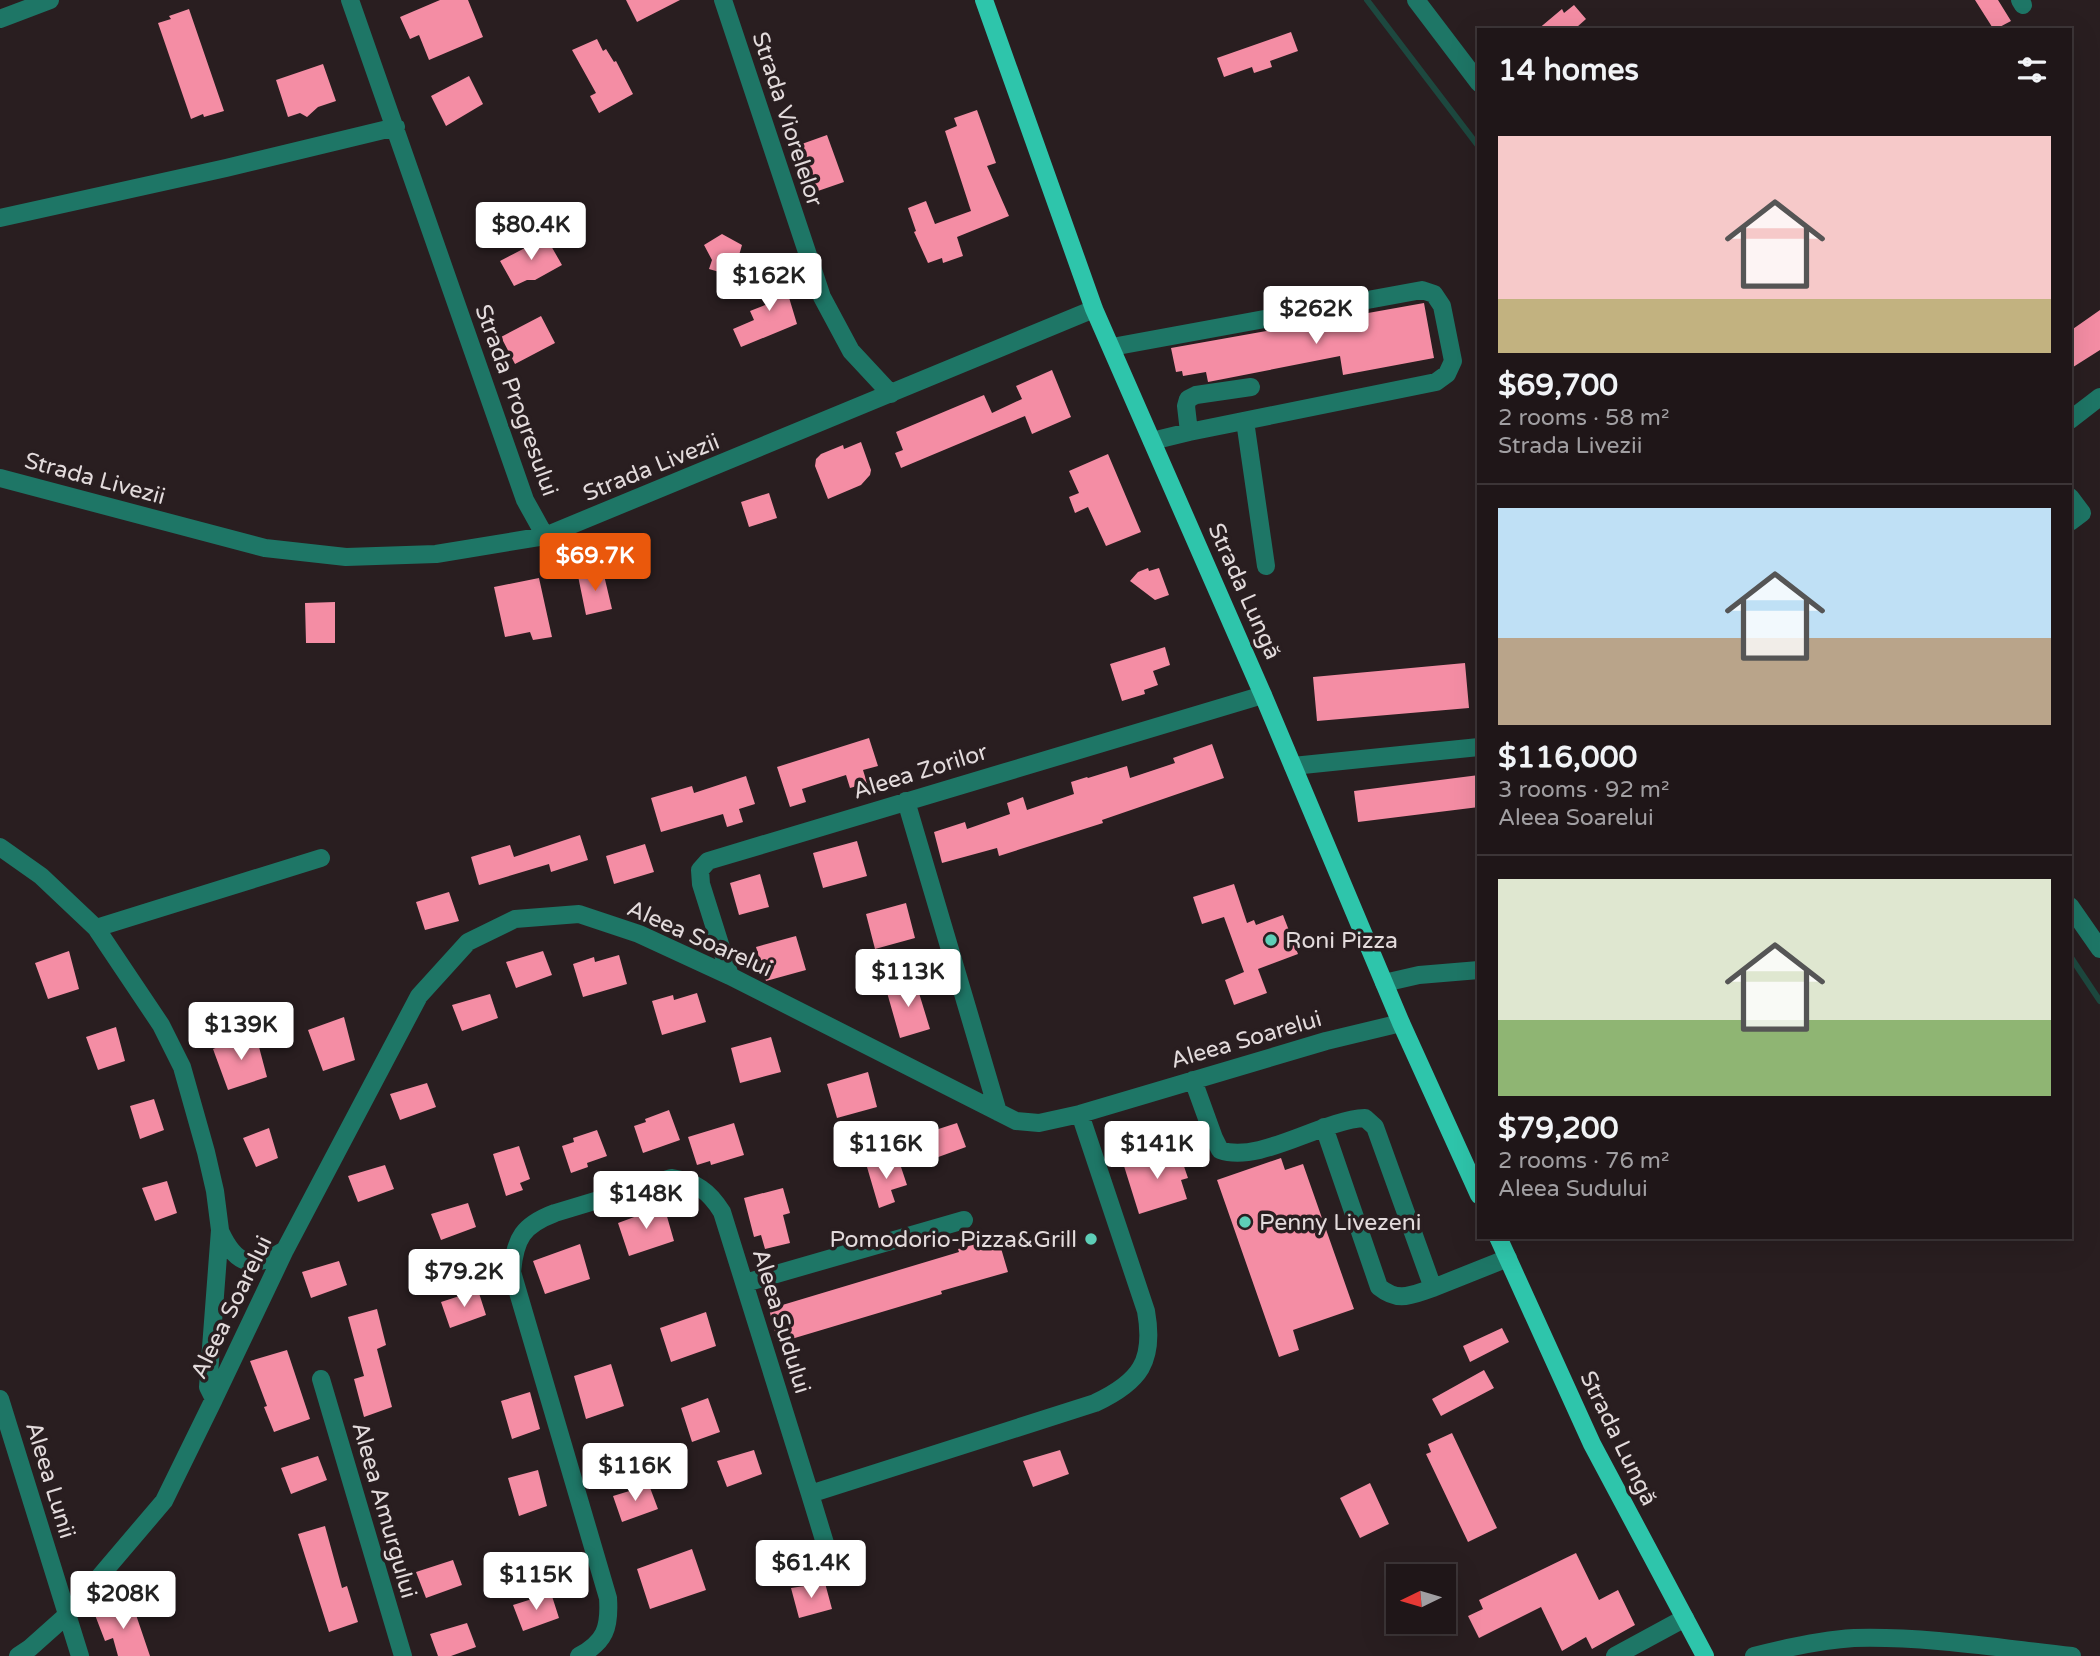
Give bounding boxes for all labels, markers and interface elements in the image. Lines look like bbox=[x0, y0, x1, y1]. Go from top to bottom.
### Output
street label: Strada Viorelelor bbox=[746, 29, 829, 210]
icon: filters bbox=[2013, 51, 2051, 89]
text: 14 homes bbox=[1498, 52, 1639, 89]
icon: home bbox=[1712, 181, 1838, 307]
pin: $80.4K bbox=[474, 202, 588, 262]
text: $80.4K bbox=[492, 211, 570, 239]
pin: $162K bbox=[720, 254, 818, 313]
text: $162K bbox=[733, 262, 805, 290]
pin: $262K bbox=[1267, 286, 1365, 346]
text: $262K bbox=[1280, 295, 1352, 323]
street label: Strada Progresului bbox=[468, 301, 564, 500]
text: $69,700 bbox=[1498, 367, 1618, 404]
text: 2 rooms · 58 m² bbox=[1498, 404, 1669, 432]
street label: Strada Livezii bbox=[579, 428, 724, 508]
text: Strada Livezii bbox=[1498, 432, 1643, 460]
street label: Strada Livezii bbox=[21, 447, 168, 511]
street label: Strada Lungă bbox=[1202, 519, 1287, 664]
pin: $69.7K bbox=[538, 534, 652, 593]
text: $69.7K bbox=[556, 542, 634, 570]
icon: home bbox=[1712, 553, 1838, 679]
street label: Aleea Zorilor bbox=[850, 738, 991, 806]
text: $116,000 bbox=[1498, 739, 1637, 776]
text: 3 rooms · 92 m² bbox=[1498, 776, 1669, 804]
text: Aleea Soarelui bbox=[1498, 804, 1654, 832]
street label: Aleea Soarelui bbox=[623, 894, 776, 983]
icon: home bbox=[1712, 924, 1838, 1050]
place label: Roni Pizza bbox=[1285, 927, 1398, 955]
marker: Roni Pizza bbox=[1263, 932, 1279, 948]
pin: $113K bbox=[859, 950, 957, 1009]
text: $113K bbox=[872, 958, 944, 986]
pin: $139K bbox=[192, 1002, 290, 1062]
street label: Aleea Soarelui bbox=[1168, 1005, 1325, 1075]
text: $139K bbox=[205, 1011, 277, 1039]
text: $79,200 bbox=[1498, 1110, 1618, 1147]
pin: $116K bbox=[837, 1122, 935, 1181]
pin: $141K bbox=[1108, 1122, 1206, 1181]
text: $116K bbox=[850, 1130, 922, 1158]
text: $141K bbox=[1121, 1130, 1193, 1158]
text: 2 rooms · 76 m² bbox=[1498, 1147, 1669, 1175]
pin: $148K bbox=[597, 1172, 695, 1231]
text: Aleea Sudului bbox=[1498, 1175, 1648, 1203]
text: $148K bbox=[610, 1180, 682, 1208]
place label: Penny Livezeni bbox=[1259, 1209, 1422, 1237]
marker: Penny Livezeni bbox=[1237, 1214, 1253, 1230]
place label: Pomodorio-Pizza&Grill bbox=[829, 1226, 1077, 1254]
street label: Aleea Soarelui bbox=[185, 1231, 279, 1384]
marker: Pomodorio-Pizza&Grill bbox=[1083, 1231, 1099, 1247]
street label: Aleea Sudului bbox=[746, 1246, 816, 1397]
pin: $79.2K bbox=[407, 1250, 521, 1309]
text: $79.2K bbox=[425, 1258, 503, 1286]
street label: Strada Lungă bbox=[1573, 1367, 1663, 1510]
street label: Aleea Lunii bbox=[19, 1419, 81, 1542]
street label: Aleea Amurgului bbox=[345, 1419, 423, 1602]
pin: $116K bbox=[586, 1444, 684, 1503]
text: $116K bbox=[599, 1452, 671, 1480]
pin: $61.4K bbox=[754, 1540, 868, 1600]
text: $61.4K bbox=[772, 1549, 850, 1577]
pin: $115K bbox=[487, 1552, 585, 1612]
text: $115K bbox=[500, 1561, 572, 1589]
north arrow bbox=[1386, 1564, 1456, 1634]
map controls bbox=[1386, 1564, 1456, 1634]
pin: $208K bbox=[74, 1572, 172, 1631]
text: $208K bbox=[87, 1580, 159, 1608]

